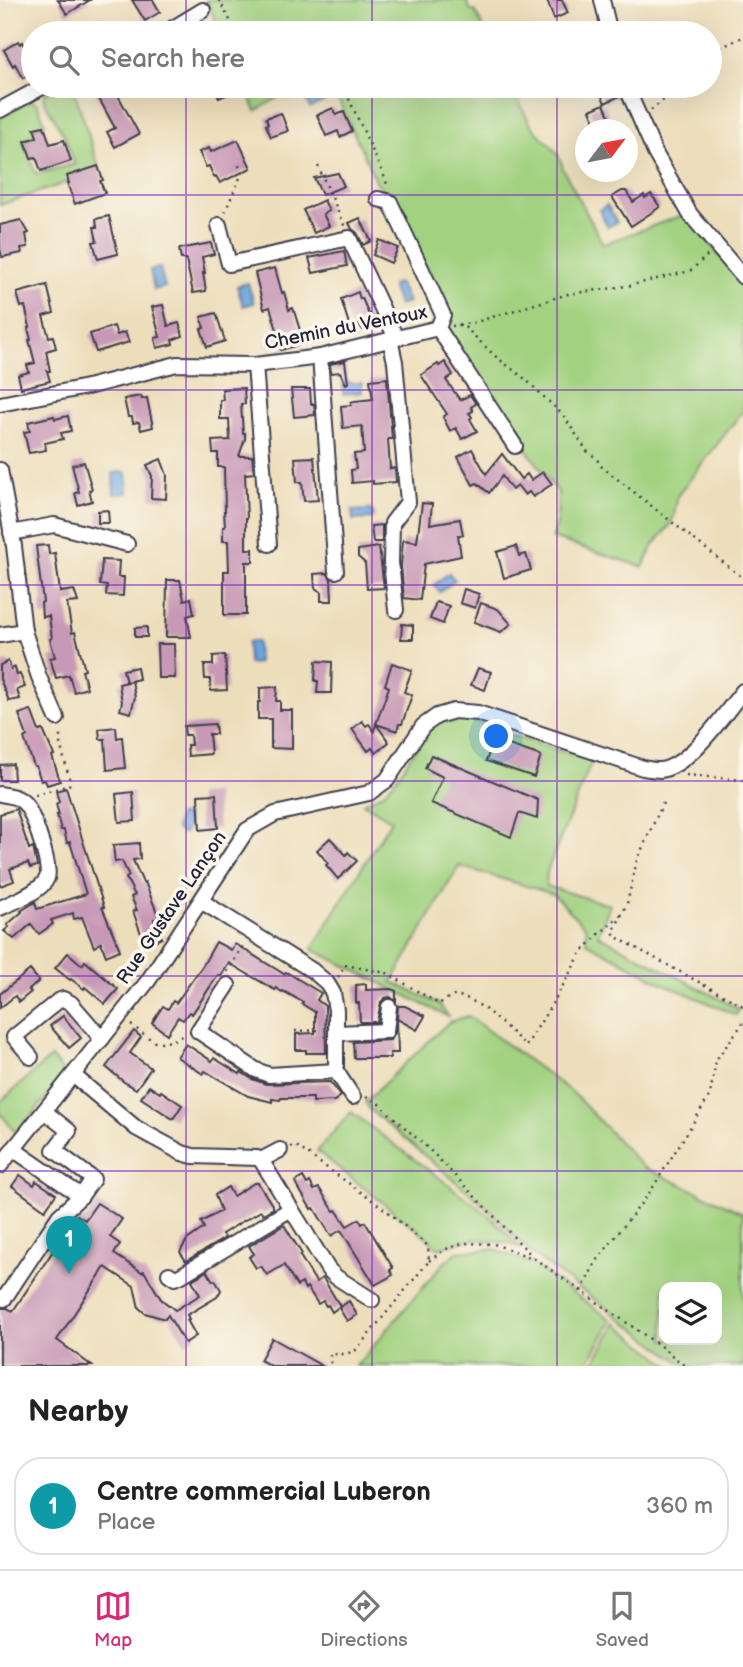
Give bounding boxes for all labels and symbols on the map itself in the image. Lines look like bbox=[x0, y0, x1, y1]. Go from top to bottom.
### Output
north arrow bbox=[575, 119, 638, 182]
street label: Chemin du Ventoux bbox=[263, 301, 429, 355]
your location bbox=[479, 719, 513, 753]
street label: Rue Gustave Lançon bbox=[112, 827, 232, 989]
pin: 1 bbox=[46, 1216, 92, 1274]

